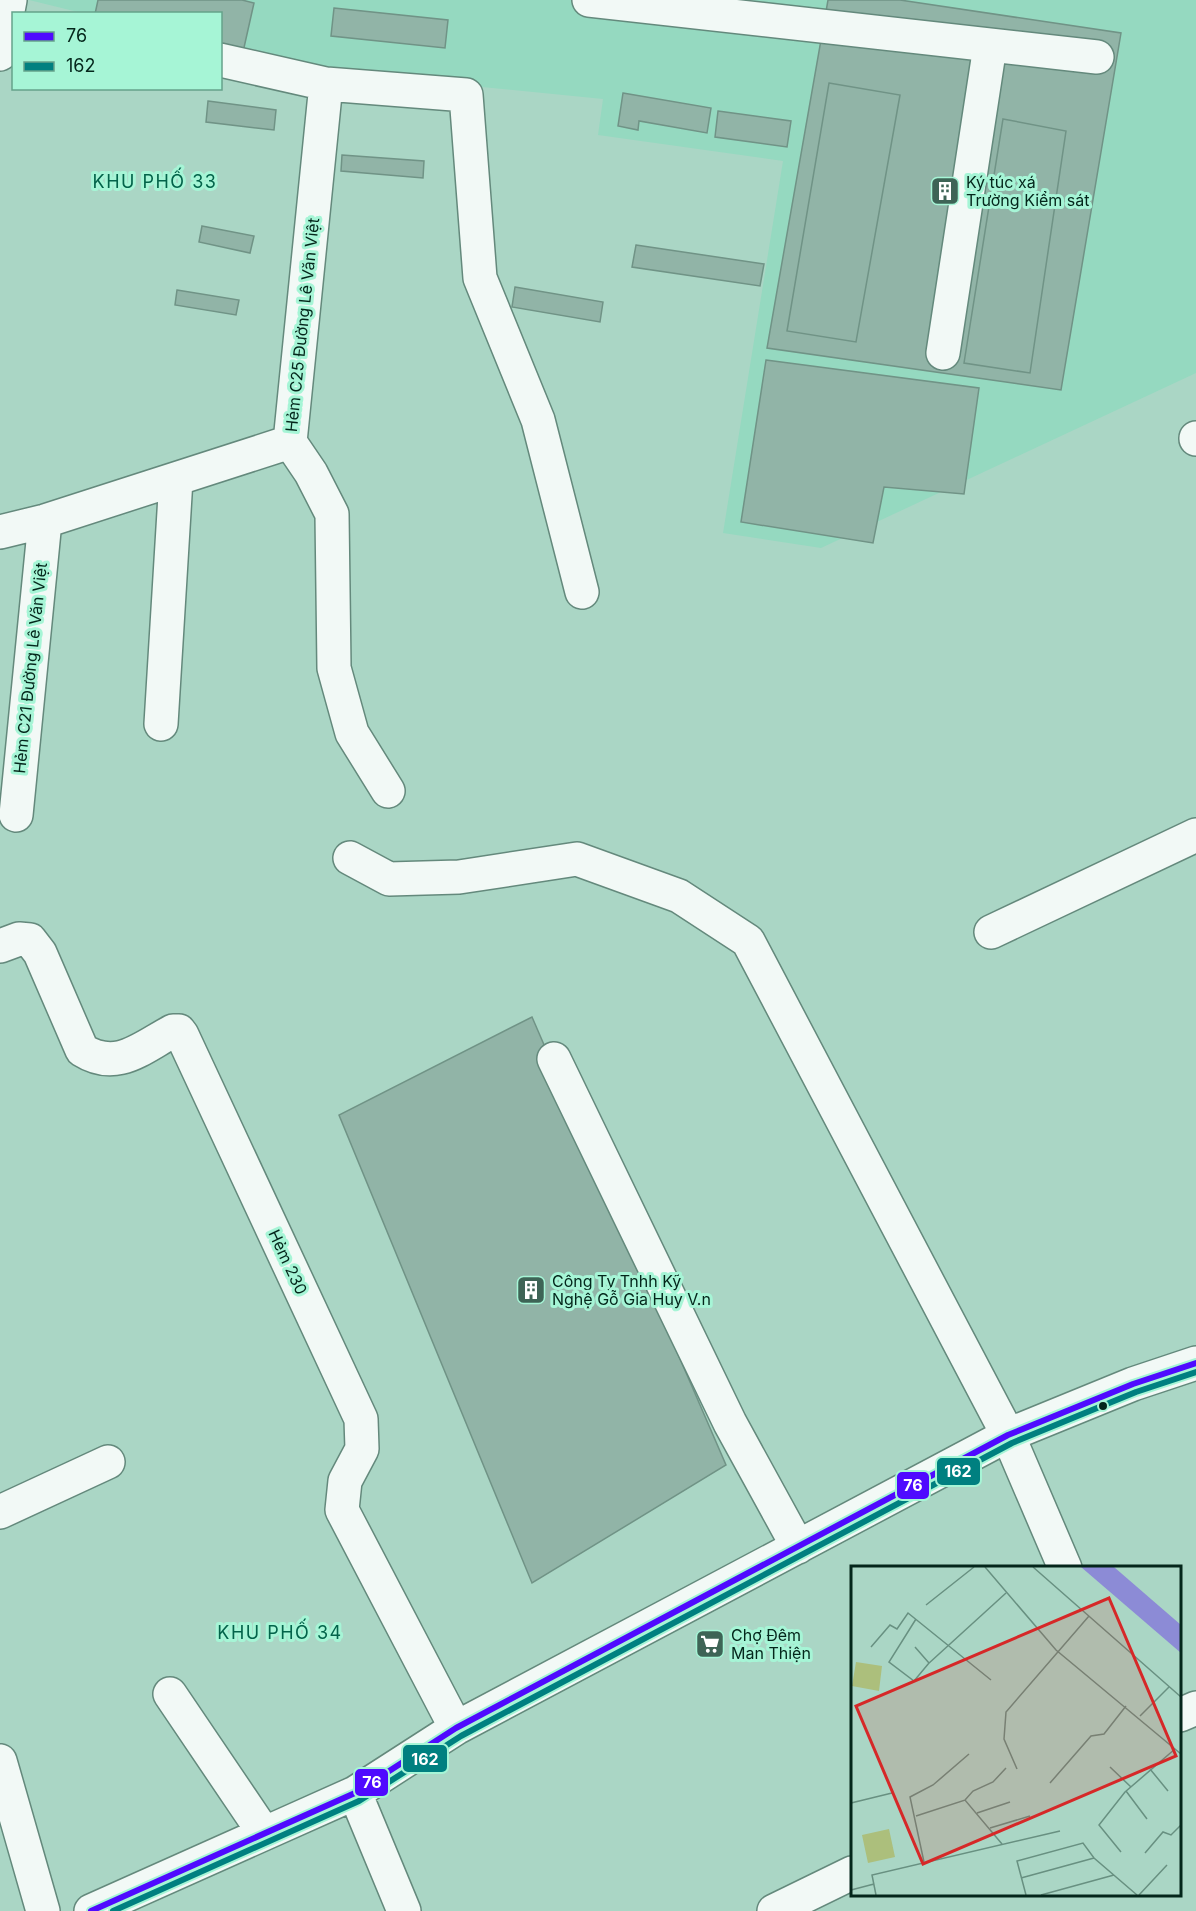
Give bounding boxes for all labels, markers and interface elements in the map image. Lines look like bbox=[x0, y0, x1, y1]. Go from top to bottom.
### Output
legend bbox=[12, 12, 222, 90]
text: 76 bbox=[66, 25, 87, 46]
text: 162 bbox=[66, 55, 95, 76]
district label: KHU PHỐ 33 bbox=[93, 167, 217, 192]
place label: Ký túc xá Trường Kiểm sát bbox=[966, 172, 1090, 210]
building icon: Ký túc xá Trường Kiểm sát bbox=[929, 175, 961, 207]
street label: Hẻm C25 Đường Lê Văn Việt bbox=[281, 217, 323, 433]
street label: Hẻm C21 Đường Lê Văn Việt bbox=[9, 562, 51, 774]
street label: Hẻm 230 bbox=[264, 1226, 312, 1298]
place label: Công Ty Tnhh Kỹ Nghệ Gỗ Gia Huy V.n bbox=[552, 1271, 711, 1309]
building icon: Công Ty Tnhh Kỹ Nghệ Gỗ Gia Huy V.n bbox=[515, 1274, 547, 1306]
unlabelled marker bbox=[1097, 1400, 1109, 1412]
line badge: 162 bbox=[936, 1457, 981, 1486]
text: 162 bbox=[944, 1461, 972, 1481]
line badge: 76 bbox=[896, 1471, 930, 1500]
text: 76 bbox=[903, 1475, 923, 1495]
inset map bbox=[851, 1566, 1181, 1896]
district label: KHU PHỐ 34 bbox=[217, 1618, 343, 1643]
place label: Chợ Đêm Man Thiện bbox=[731, 1625, 811, 1663]
supermarket icon: Chợ Đêm Man Thiện bbox=[694, 1628, 726, 1660]
line badge: 162 bbox=[402, 1744, 448, 1773]
text: 162 bbox=[411, 1749, 439, 1769]
line badge: 76 bbox=[354, 1768, 389, 1797]
text: 76 bbox=[362, 1772, 382, 1792]

